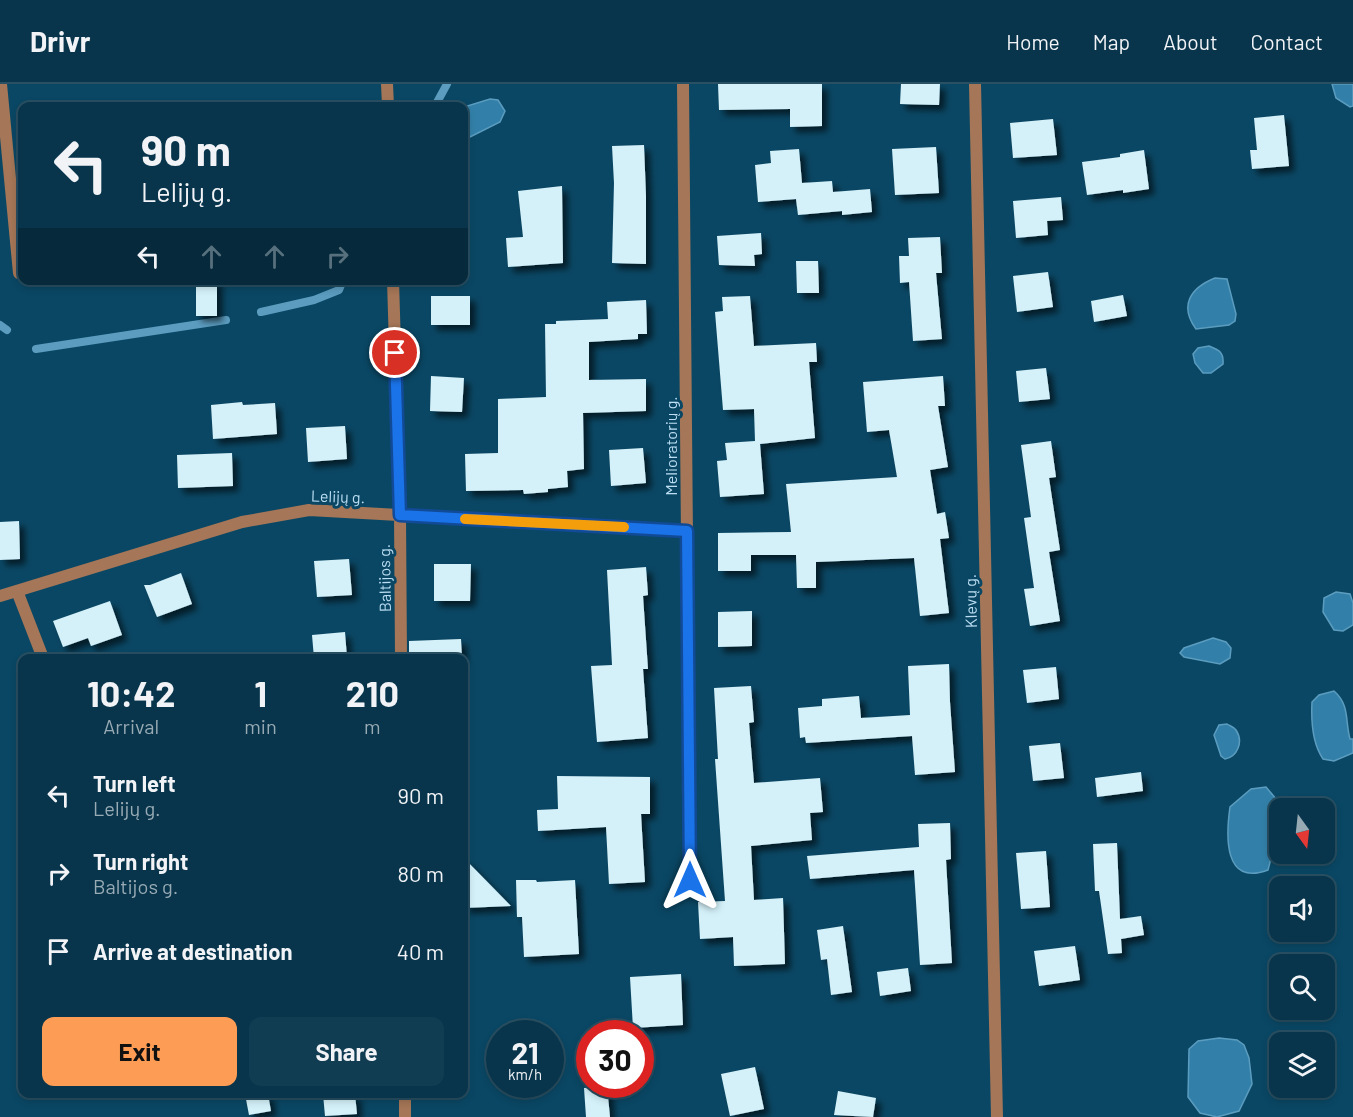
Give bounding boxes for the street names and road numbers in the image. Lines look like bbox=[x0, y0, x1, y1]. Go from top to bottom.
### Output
street label: Melioratorių g. bbox=[661, 396, 680, 496]
street label: Lelijų g. bbox=[311, 486, 365, 506]
street label: Baltijos g. bbox=[374, 544, 394, 612]
street label: Klevų g. bbox=[960, 574, 980, 628]

